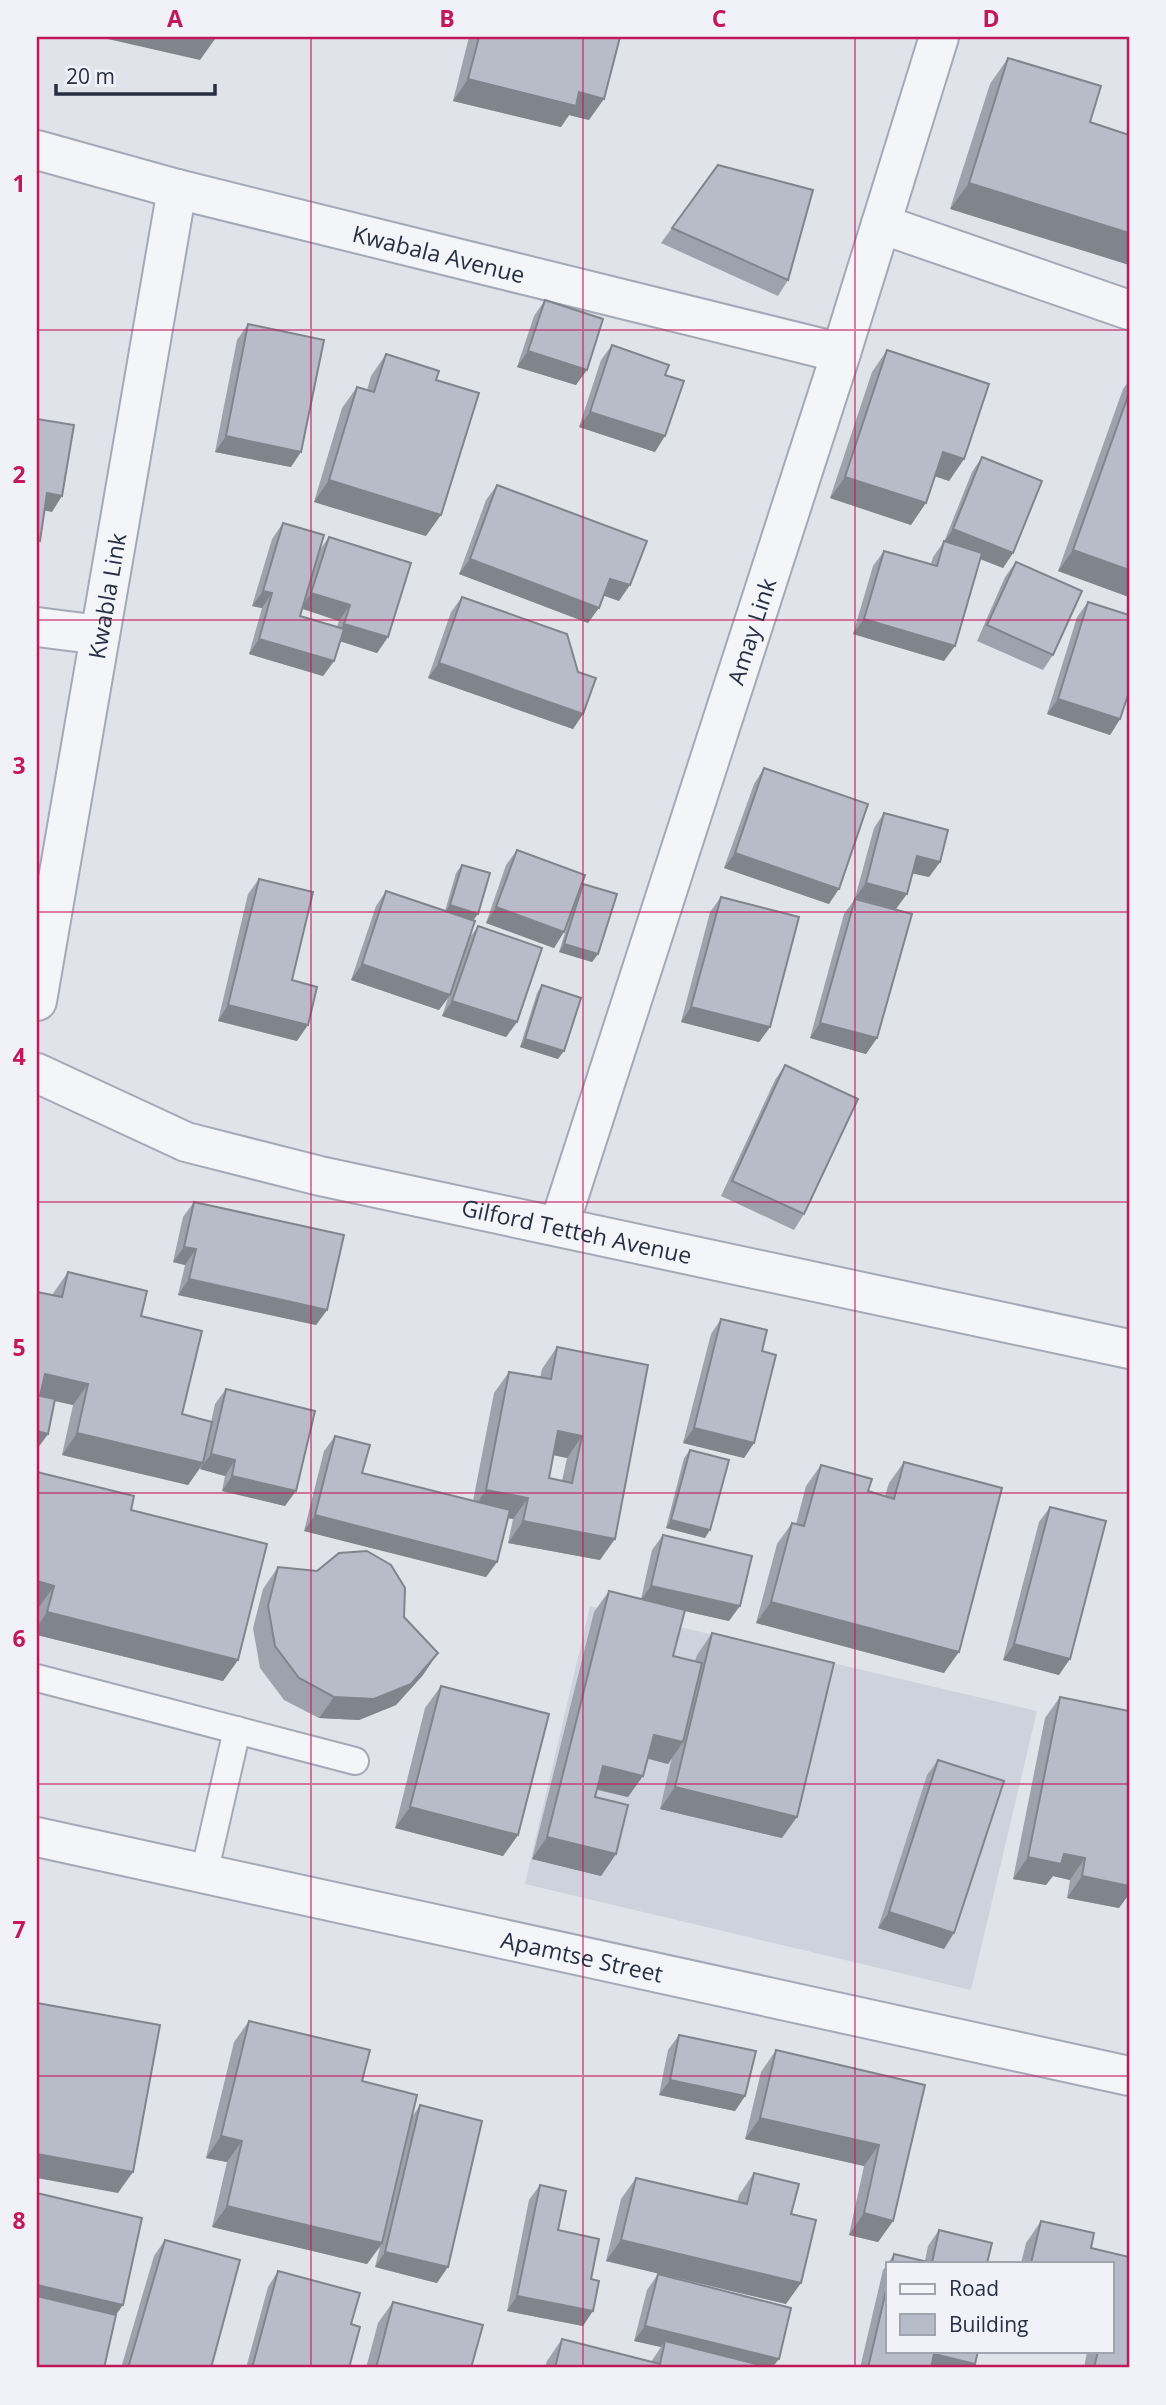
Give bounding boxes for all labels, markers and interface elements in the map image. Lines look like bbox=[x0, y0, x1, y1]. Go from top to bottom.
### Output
text: A bbox=[167, 2, 183, 34]
text: B bbox=[439, 2, 455, 34]
text: C bbox=[712, 2, 726, 34]
text: D bbox=[982, 2, 1000, 34]
scale bar bbox=[56, 52, 215, 96]
text: 20 m bbox=[66, 62, 115, 90]
text: 1 bbox=[12, 167, 26, 199]
street label: Kwabala Avenue bbox=[349, 217, 528, 290]
text: 2 bbox=[12, 458, 26, 490]
street label: Kwabla Link bbox=[80, 530, 133, 661]
street label: Amay Link bbox=[719, 574, 783, 689]
text: 3 bbox=[12, 749, 26, 781]
text: 4 bbox=[12, 1040, 26, 1072]
street label: Gilford Tetteh Avenue bbox=[459, 1191, 695, 1271]
text: 5 bbox=[12, 1331, 26, 1363]
text: 6 bbox=[12, 1622, 26, 1654]
text: 7 bbox=[12, 1913, 26, 1945]
street label: Apamtse Street bbox=[498, 1923, 666, 1990]
text: 8 bbox=[12, 2204, 26, 2236]
legend bbox=[886, 2262, 1114, 2352]
text: Road bbox=[949, 2274, 999, 2302]
text: Building bbox=[949, 2310, 1028, 2338]

